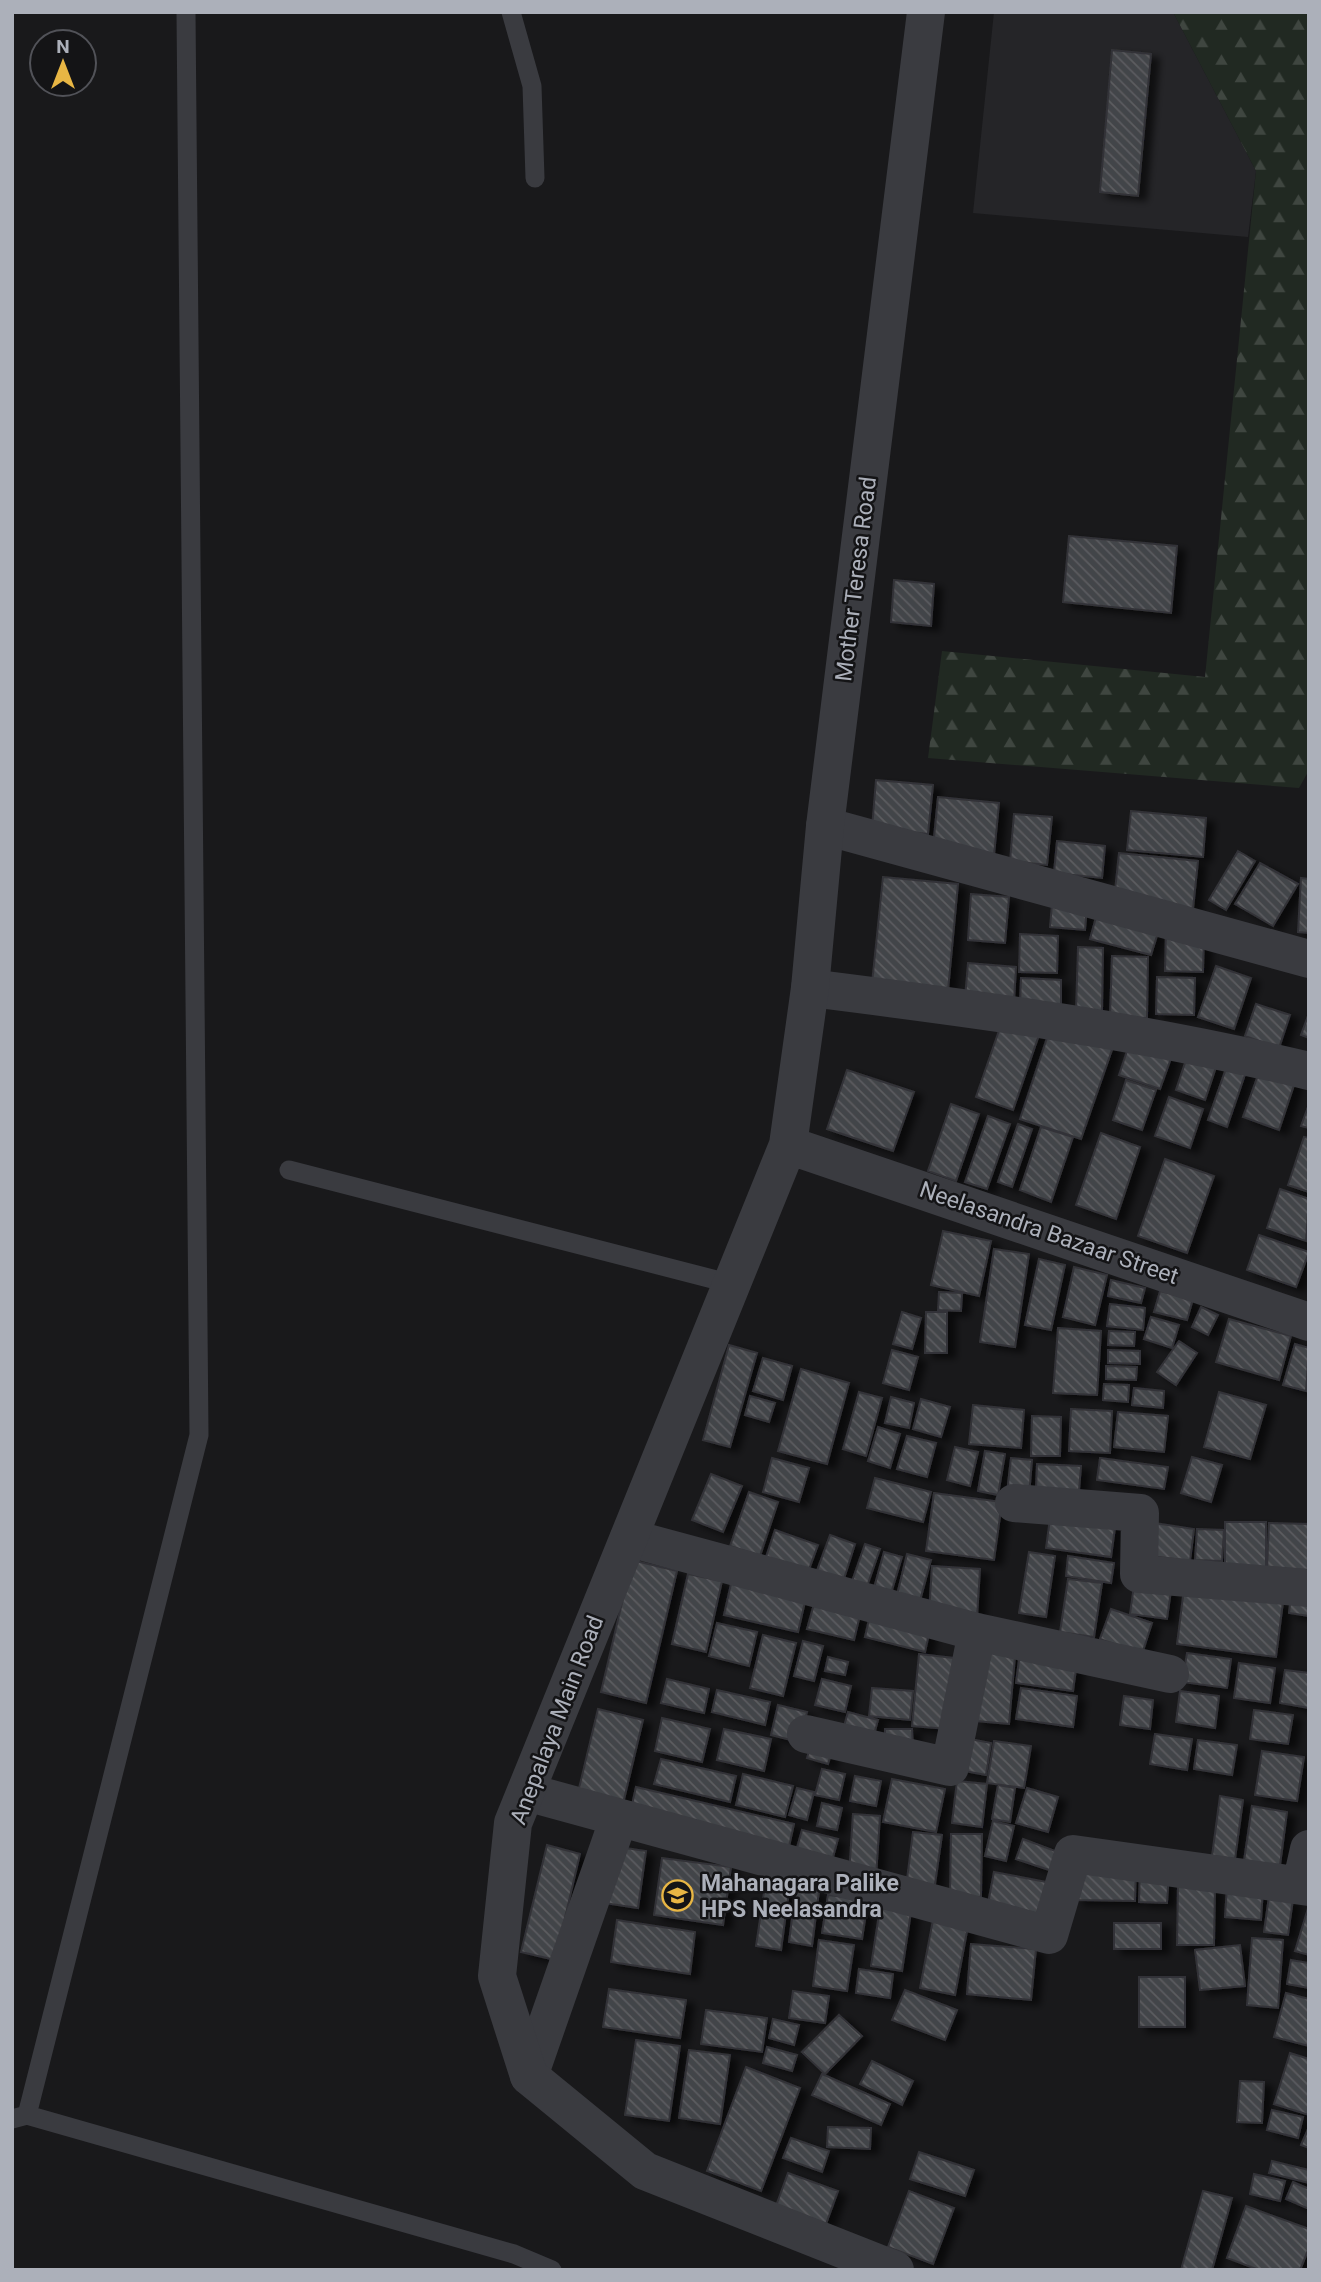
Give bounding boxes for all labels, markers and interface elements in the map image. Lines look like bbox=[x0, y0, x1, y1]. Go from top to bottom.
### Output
north arrow bbox=[28, 28, 98, 98]
text: N bbox=[56, 35, 70, 58]
street label: Mother Teresa Road bbox=[830, 475, 882, 683]
street label: Neelasandra Bazaar Street bbox=[916, 1176, 1182, 1290]
street label: Anepalaya Main Road bbox=[505, 1612, 609, 1828]
place label: Mahanagara Palike HPS Neelasandra bbox=[701, 1870, 899, 1923]
school or university icon: Mahanagara Palike HPS Neelasandra bbox=[661, 1879, 695, 1913]

